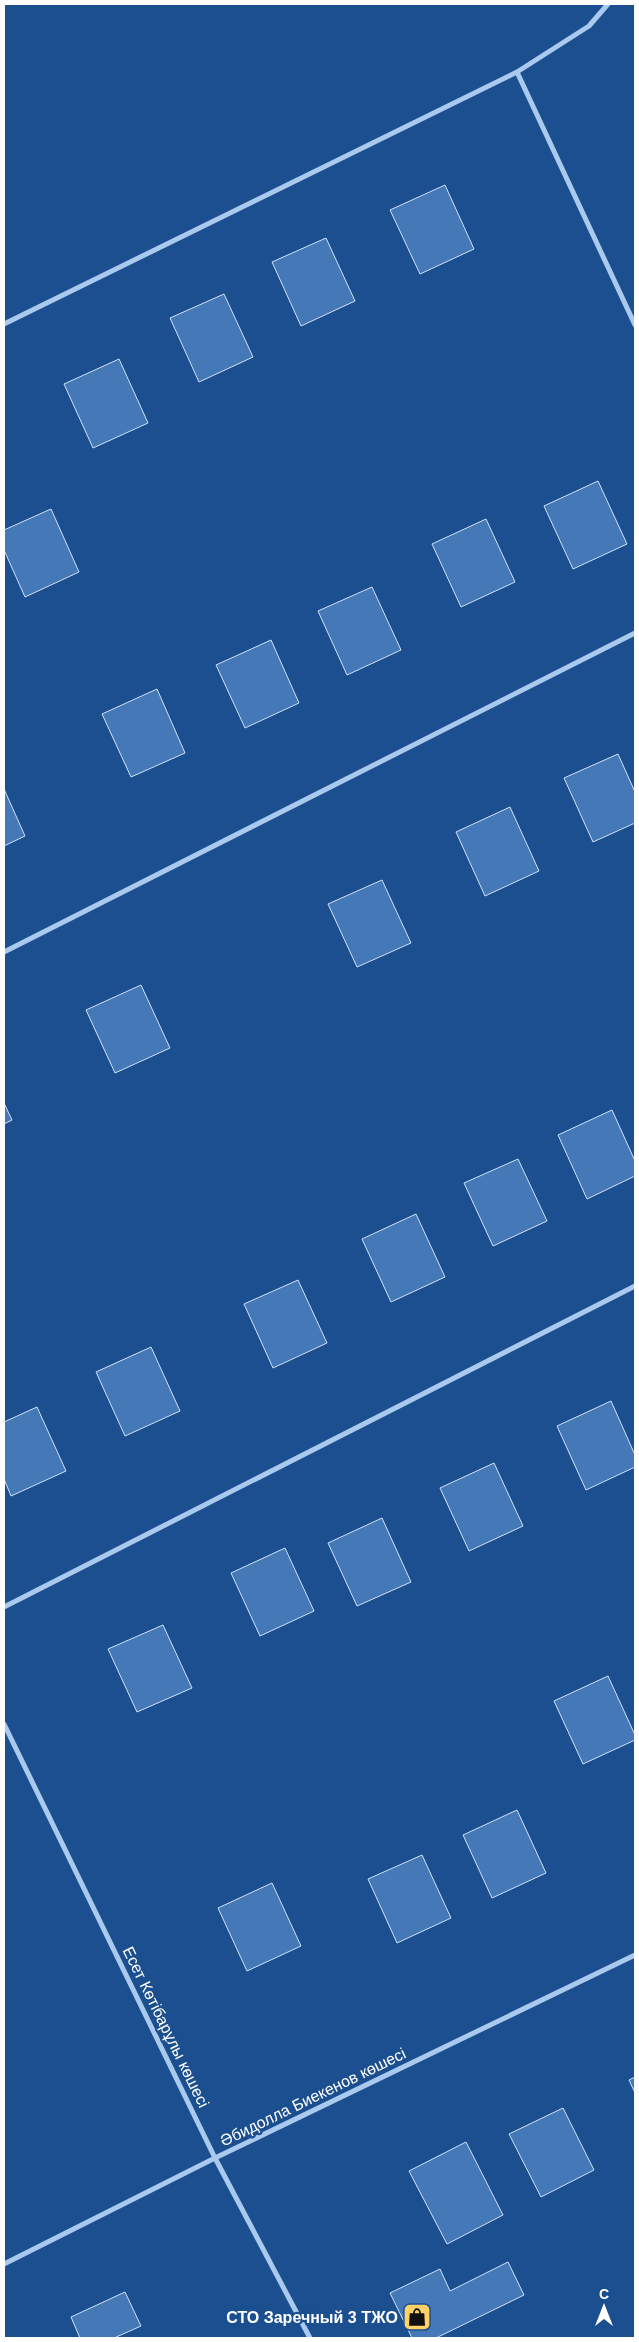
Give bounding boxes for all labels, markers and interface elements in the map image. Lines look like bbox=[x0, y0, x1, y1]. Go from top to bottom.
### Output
street label: Есет Көтібарұлы көшесі bbox=[120, 1944, 212, 2110]
street label: Әбидолла Биекенов көшесі bbox=[217, 2045, 409, 2149]
north arrow bbox=[579, 2282, 629, 2332]
text: С bbox=[599, 2286, 609, 2302]
shop icon: СТО Заречный 3 ТЖО bbox=[402, 2302, 432, 2332]
place label: СТО Заречный 3 ТЖО bbox=[226, 2309, 398, 2326]

